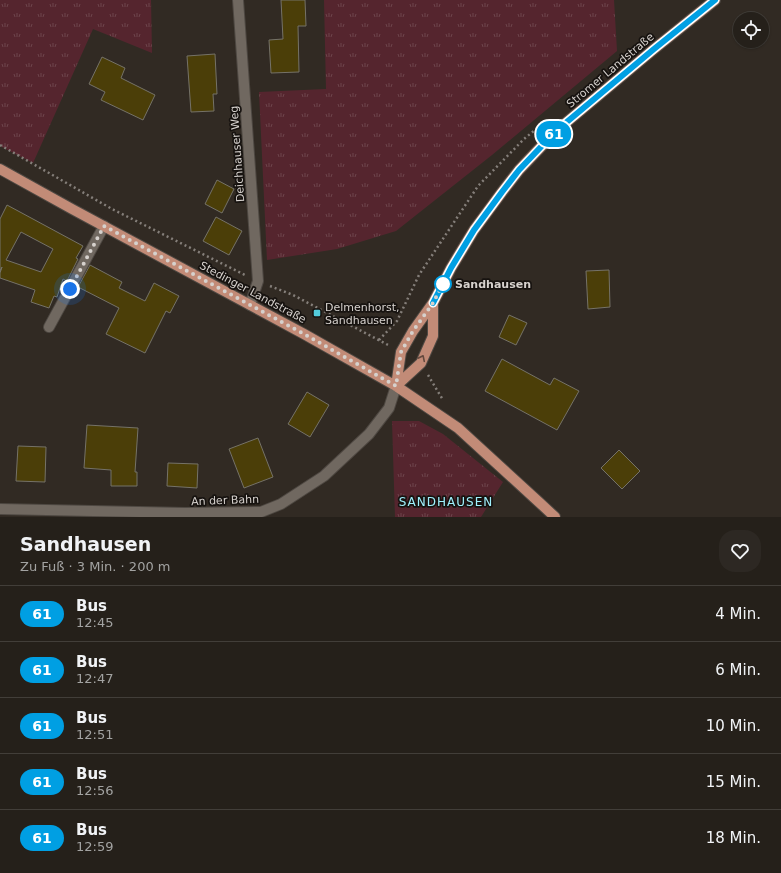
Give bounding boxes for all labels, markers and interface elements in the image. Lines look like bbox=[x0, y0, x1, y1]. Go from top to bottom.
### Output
map controls bbox=[733, 12, 769, 48]
button: locate bbox=[733, 12, 769, 48]
street label: Stromer Landstraße bbox=[564, 30, 657, 111]
street label: Deichhauser Weg bbox=[228, 105, 247, 203]
line badge: 61 bbox=[536, 121, 572, 147]
text: 61 bbox=[544, 126, 564, 142]
street label: Stedinger Landstraße bbox=[197, 259, 308, 326]
marker: Sandhausen bbox=[434, 275, 452, 293]
place label: Sandhausen bbox=[455, 278, 531, 291]
your location bbox=[60, 279, 80, 299]
place label: Delmenhorst, Sandhausen bbox=[325, 301, 400, 327]
marker: Delmenhorst, Sandhausen bbox=[312, 308, 322, 318]
one-way arrow bbox=[418, 355, 425, 362]
street label: An der Bahn bbox=[191, 493, 259, 508]
district label: SANDHAUSEN bbox=[399, 495, 493, 509]
button: heart bbox=[719, 530, 761, 572]
text: Sandhausen bbox=[20, 533, 151, 555]
text: Zu Fuß · 3 Min. · 200 m bbox=[20, 559, 170, 574]
text: Bus bbox=[76, 597, 107, 615]
text: 4 Min. bbox=[715, 605, 761, 623]
text: 61 bbox=[32, 606, 52, 622]
text: 12:45 bbox=[76, 615, 113, 630]
text: Bus bbox=[76, 653, 107, 671]
text: 6 Min. bbox=[715, 661, 761, 679]
text: 61 bbox=[32, 662, 52, 678]
text: 12:47 bbox=[76, 671, 113, 686]
text: Bus bbox=[76, 709, 107, 727]
text: 10 Min. bbox=[706, 717, 761, 735]
text: 61 bbox=[32, 718, 52, 734]
text: 12:51 bbox=[76, 727, 113, 742]
text: Bus bbox=[76, 765, 107, 783]
text: 15 Min. bbox=[706, 773, 761, 791]
text: 61 bbox=[32, 774, 52, 790]
text: 12:56 bbox=[76, 783, 113, 798]
text: Bus bbox=[76, 821, 107, 839]
text: 18 Min. bbox=[706, 829, 761, 847]
text: 61 bbox=[32, 830, 52, 846]
text: 12:59 bbox=[76, 839, 113, 854]

